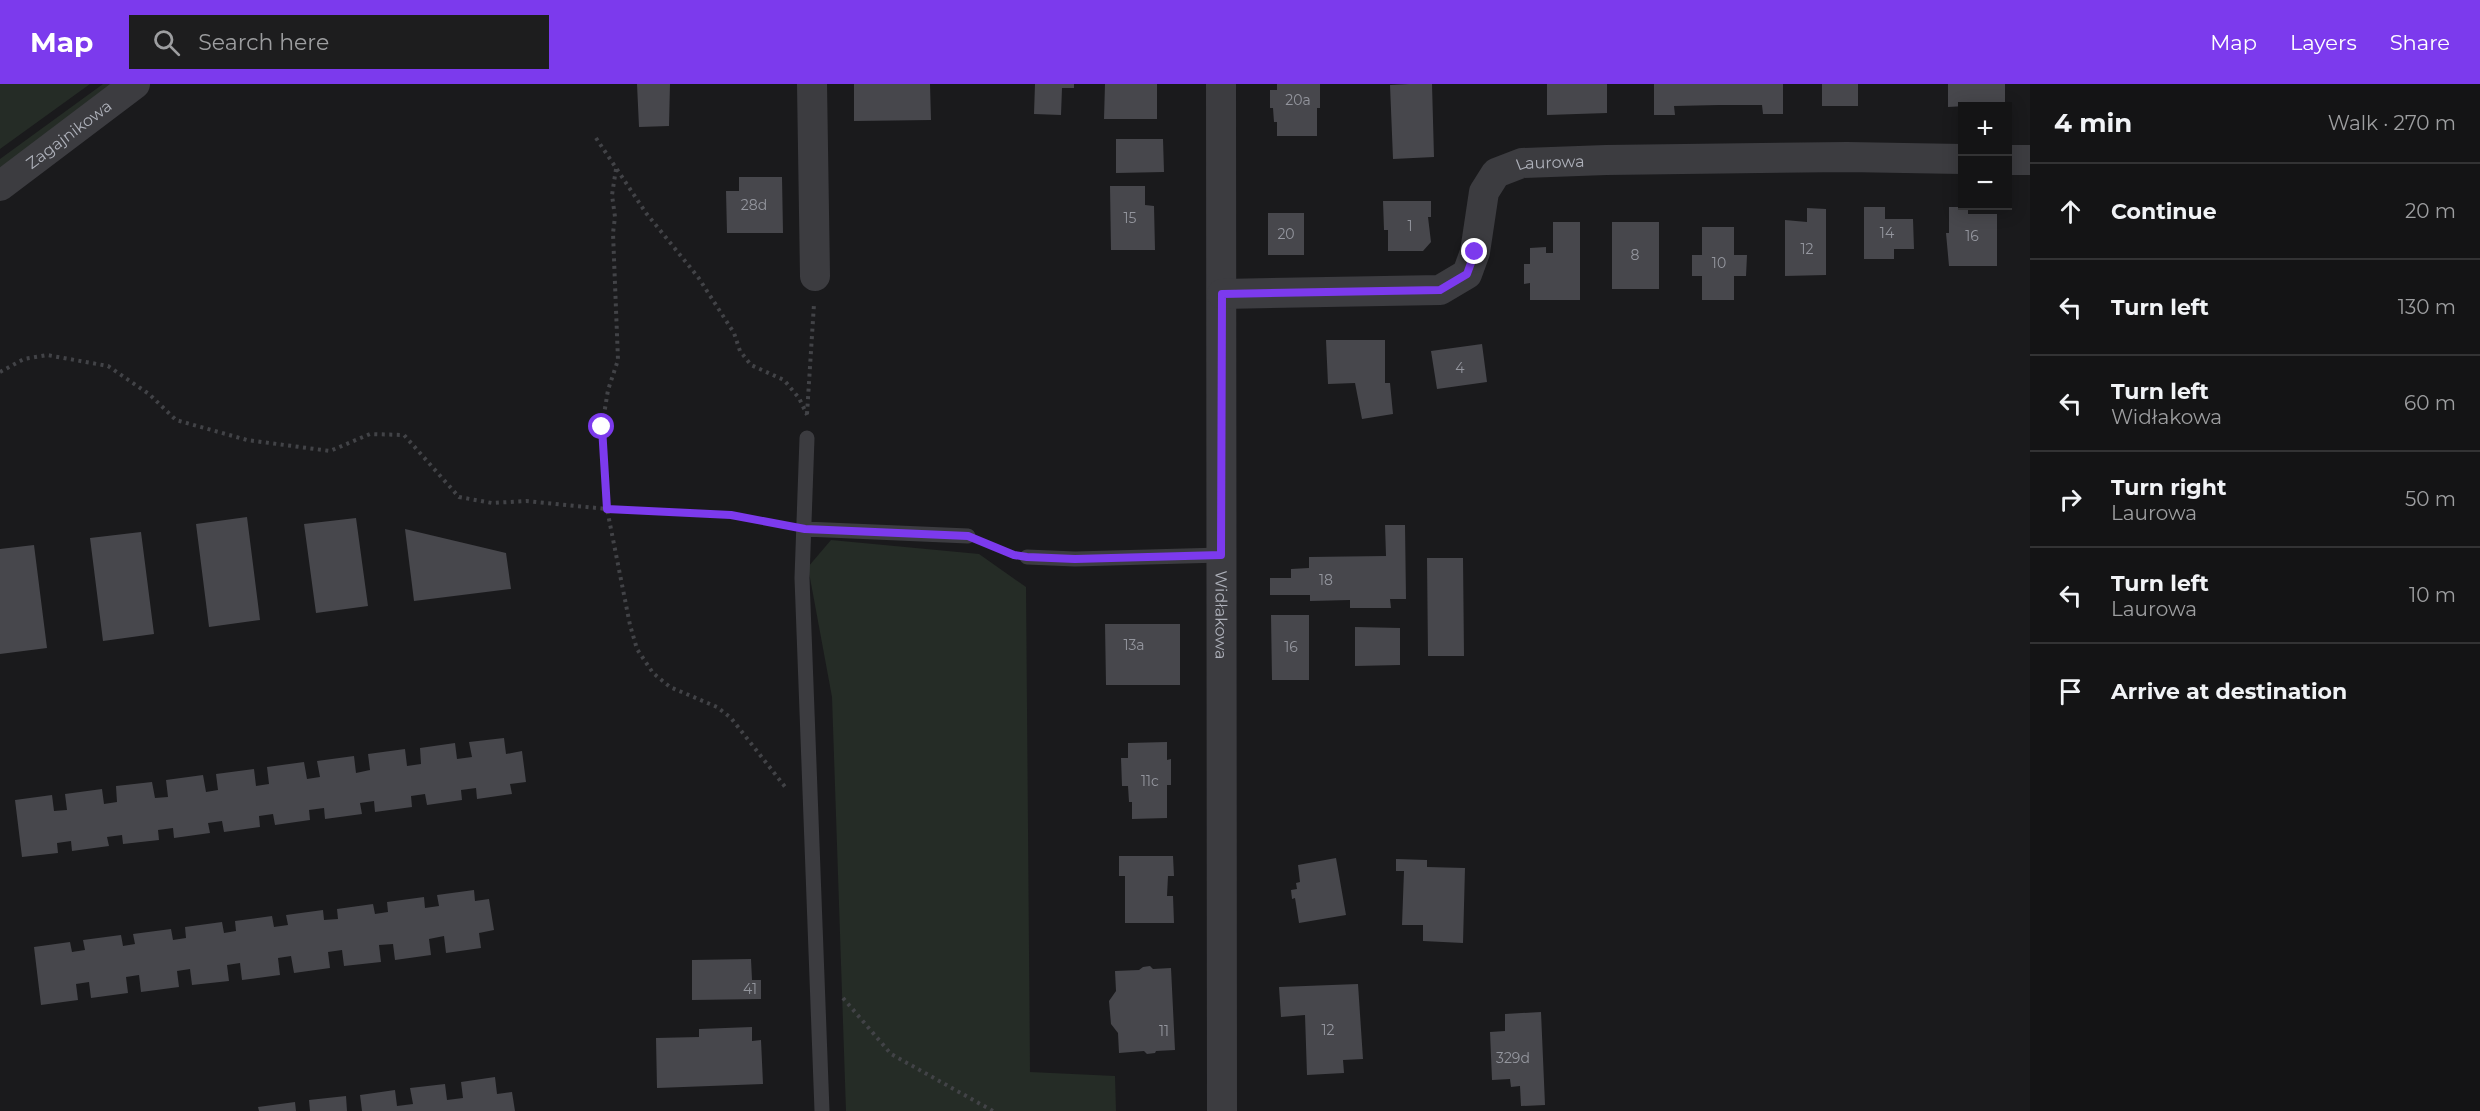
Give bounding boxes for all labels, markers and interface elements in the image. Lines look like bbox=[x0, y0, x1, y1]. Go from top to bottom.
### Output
search box bbox=[129, 15, 549, 69]
text: Map bbox=[30, 25, 93, 59]
icon: search bbox=[150, 26, 183, 59]
text: Search here bbox=[198, 29, 329, 56]
text: Map bbox=[2210, 30, 2257, 55]
text: Layers bbox=[2290, 30, 2357, 55]
text: Share bbox=[2390, 30, 2450, 55]
house number: 20a bbox=[1285, 91, 1311, 109]
street label: Zagajnikowa bbox=[22, 96, 115, 173]
map controls bbox=[1958, 102, 2012, 210]
button: + bbox=[1958, 102, 2012, 156]
text: 4 min bbox=[2054, 107, 2132, 139]
text: Walk · 270 m bbox=[2328, 111, 2456, 135]
street label: Laurowa bbox=[1513, 152, 1585, 175]
button: − bbox=[1958, 156, 2012, 210]
icon: ahead bbox=[2054, 195, 2087, 228]
house number: 28d bbox=[741, 196, 767, 214]
text: Continue bbox=[2111, 198, 2217, 225]
text: 20 m bbox=[2405, 199, 2456, 223]
house number: 15 bbox=[1124, 209, 1137, 227]
house number: 1 bbox=[1407, 217, 1413, 235]
house number: 14 bbox=[1880, 224, 1895, 242]
house number: 20 bbox=[1277, 225, 1295, 243]
house number: 16 bbox=[1965, 227, 1979, 245]
route end bbox=[1461, 238, 1487, 264]
house number: 12 bbox=[1800, 240, 1814, 258]
house number: 8 bbox=[1631, 246, 1640, 264]
house number: 10 bbox=[1712, 254, 1726, 272]
icon: left bbox=[2054, 291, 2087, 324]
text: Turn left bbox=[2111, 294, 2209, 321]
text: 130 m bbox=[2398, 295, 2456, 319]
house number: 4 bbox=[1455, 359, 1465, 377]
text: Turn left bbox=[2111, 378, 2209, 405]
icon: left bbox=[2054, 387, 2087, 420]
text: 60 m bbox=[2404, 391, 2456, 415]
text: Widłakowa bbox=[2111, 405, 2222, 429]
route start bbox=[588, 413, 614, 439]
text: Turn right bbox=[2111, 474, 2226, 501]
icon: right bbox=[2054, 483, 2087, 516]
text: 50 m bbox=[2405, 487, 2456, 511]
text: Laurowa bbox=[2111, 501, 2197, 525]
text: Turn left bbox=[2111, 570, 2209, 597]
street label: Widłakowa bbox=[1211, 571, 1231, 659]
house number: 18 bbox=[1319, 571, 1333, 589]
icon: left bbox=[2054, 579, 2087, 612]
text: 10 m bbox=[2409, 583, 2456, 607]
text: Laurowa bbox=[2111, 597, 2197, 621]
house number: 13a bbox=[1123, 636, 1145, 654]
house number: 16 bbox=[1284, 638, 1298, 656]
icon: arrive bbox=[2054, 675, 2087, 708]
text: Arrive at destination bbox=[2111, 678, 2347, 705]
house number: 11c bbox=[1141, 772, 1159, 790]
house number: 41 bbox=[743, 980, 757, 998]
house number: 12 bbox=[1321, 1021, 1335, 1039]
house number: 11 bbox=[1159, 1022, 1169, 1040]
house number: 329d bbox=[1496, 1049, 1530, 1067]

